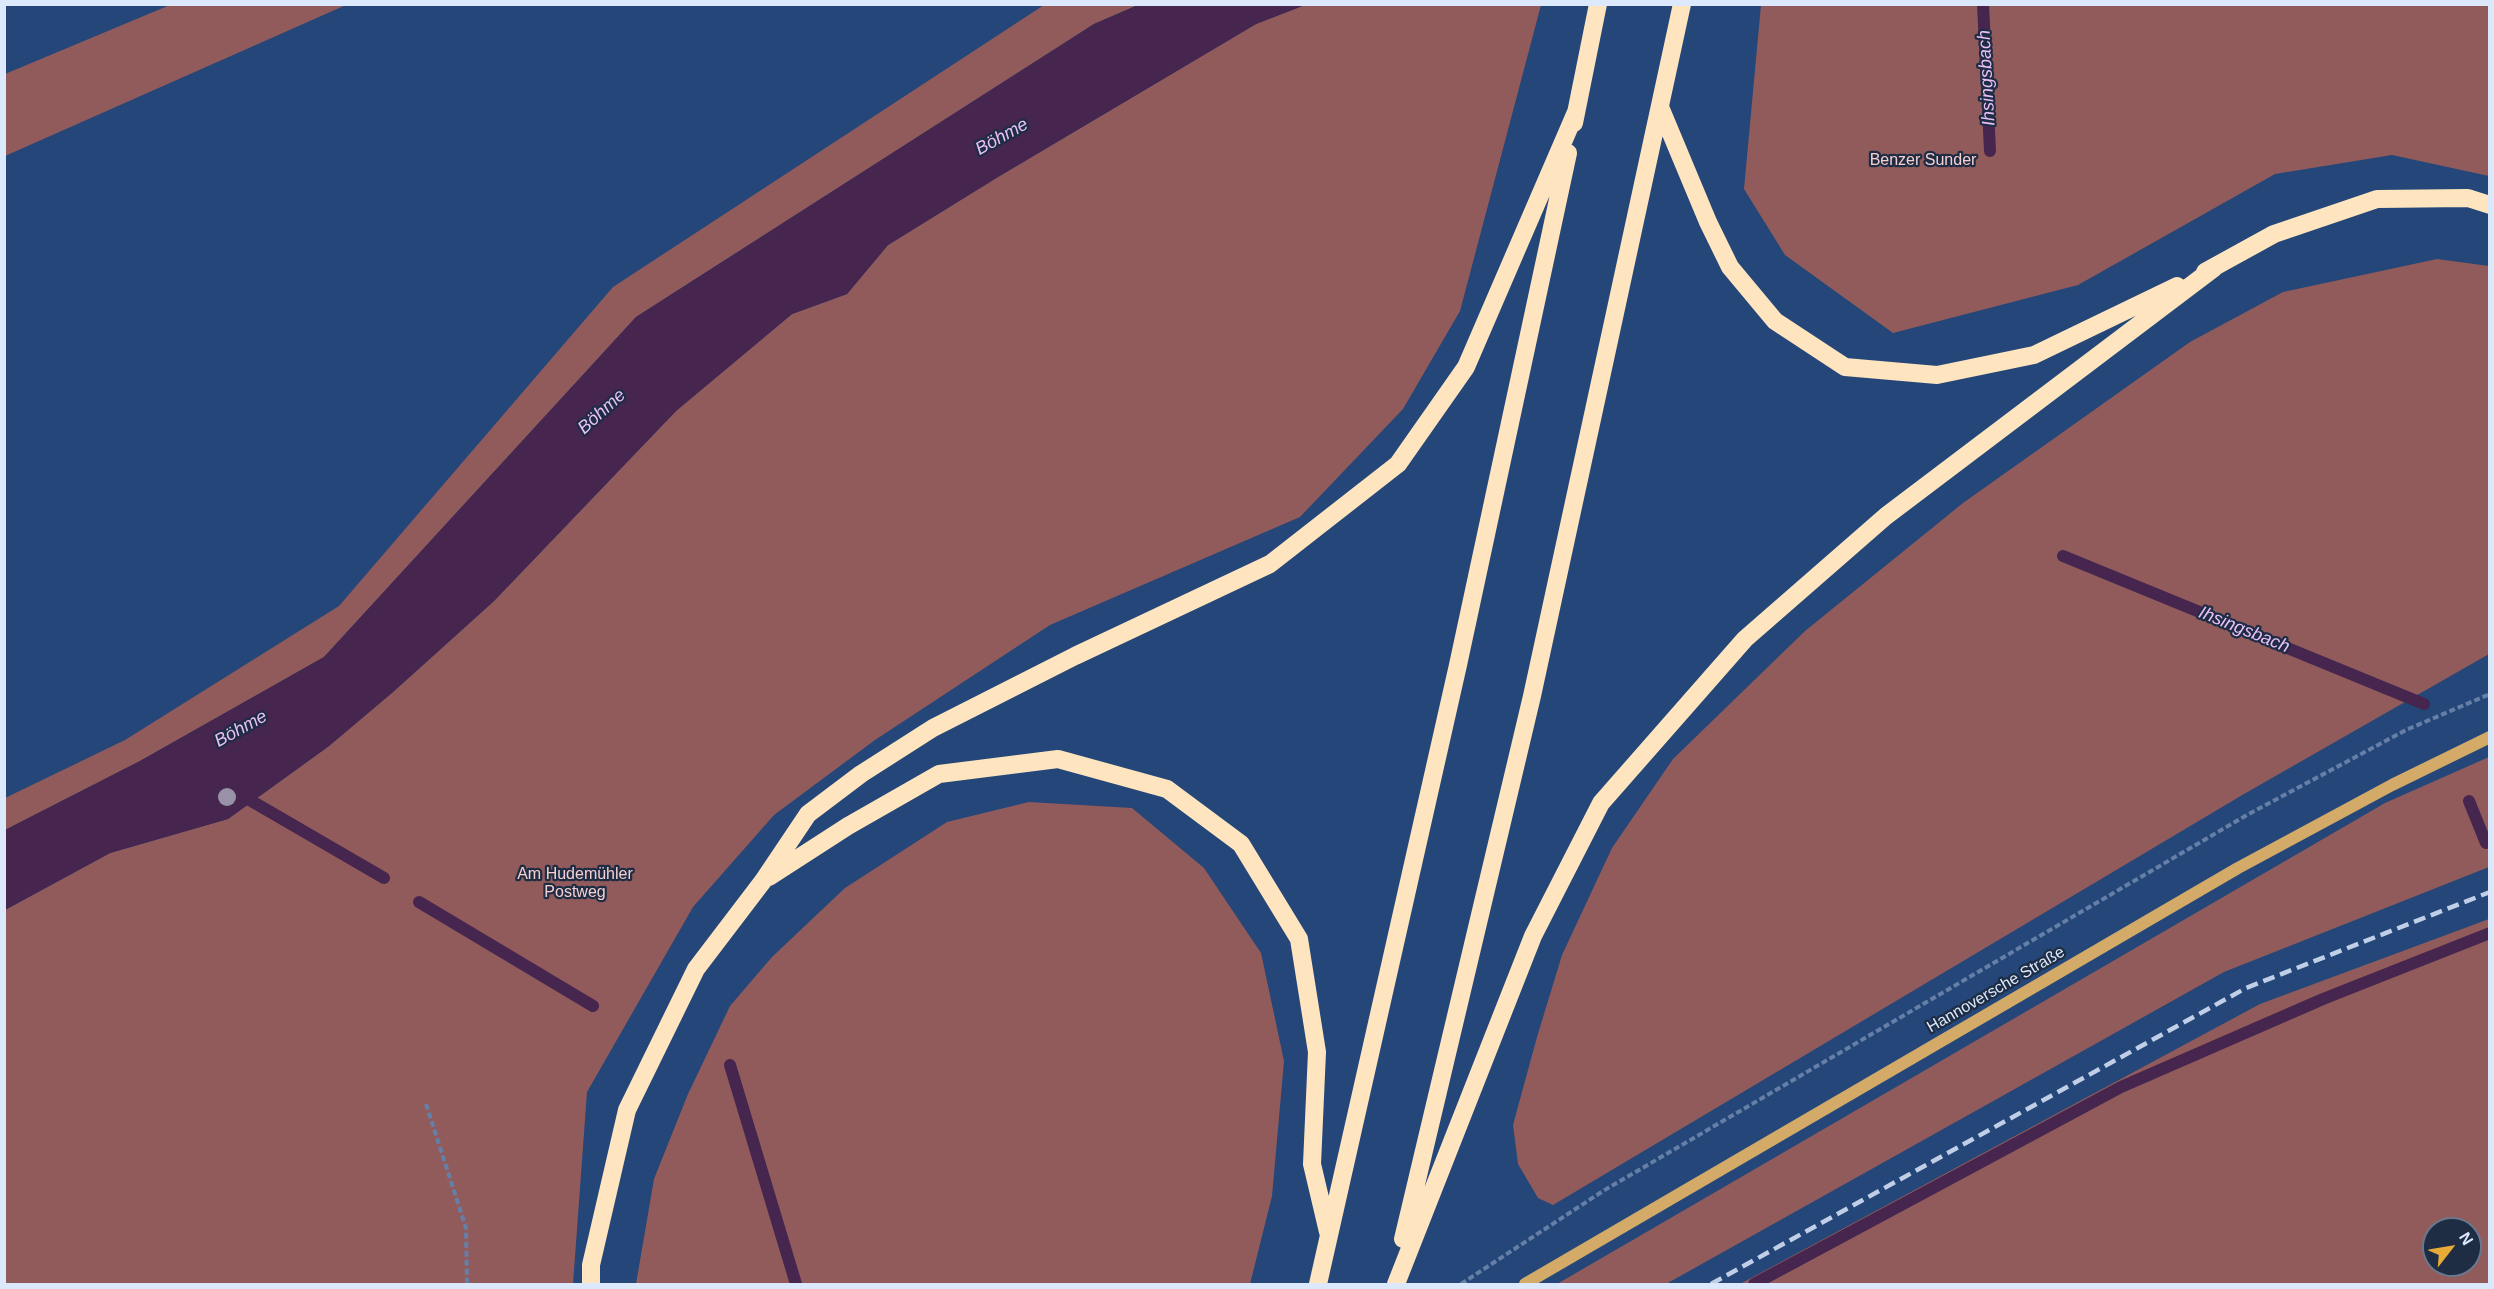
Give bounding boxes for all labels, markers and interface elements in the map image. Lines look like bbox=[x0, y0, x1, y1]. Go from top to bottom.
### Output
water label: Ihsingsbach bbox=[1974, 29, 2000, 127]
water label: Böhme bbox=[972, 114, 1032, 160]
park label: Benzer Sunder bbox=[1870, 151, 1976, 171]
water label: Böhme bbox=[574, 385, 630, 439]
water label: Ihsingsbach bbox=[2195, 602, 2293, 658]
water label: Böhme bbox=[211, 706, 271, 752]
park label: Am Hudemühler Postweg bbox=[517, 865, 633, 903]
street label: Hannoversche Straße bbox=[1924, 943, 2068, 1037]
north arrow bbox=[2422, 1217, 2482, 1277]
text: N bbox=[2456, 1229, 2476, 1248]

